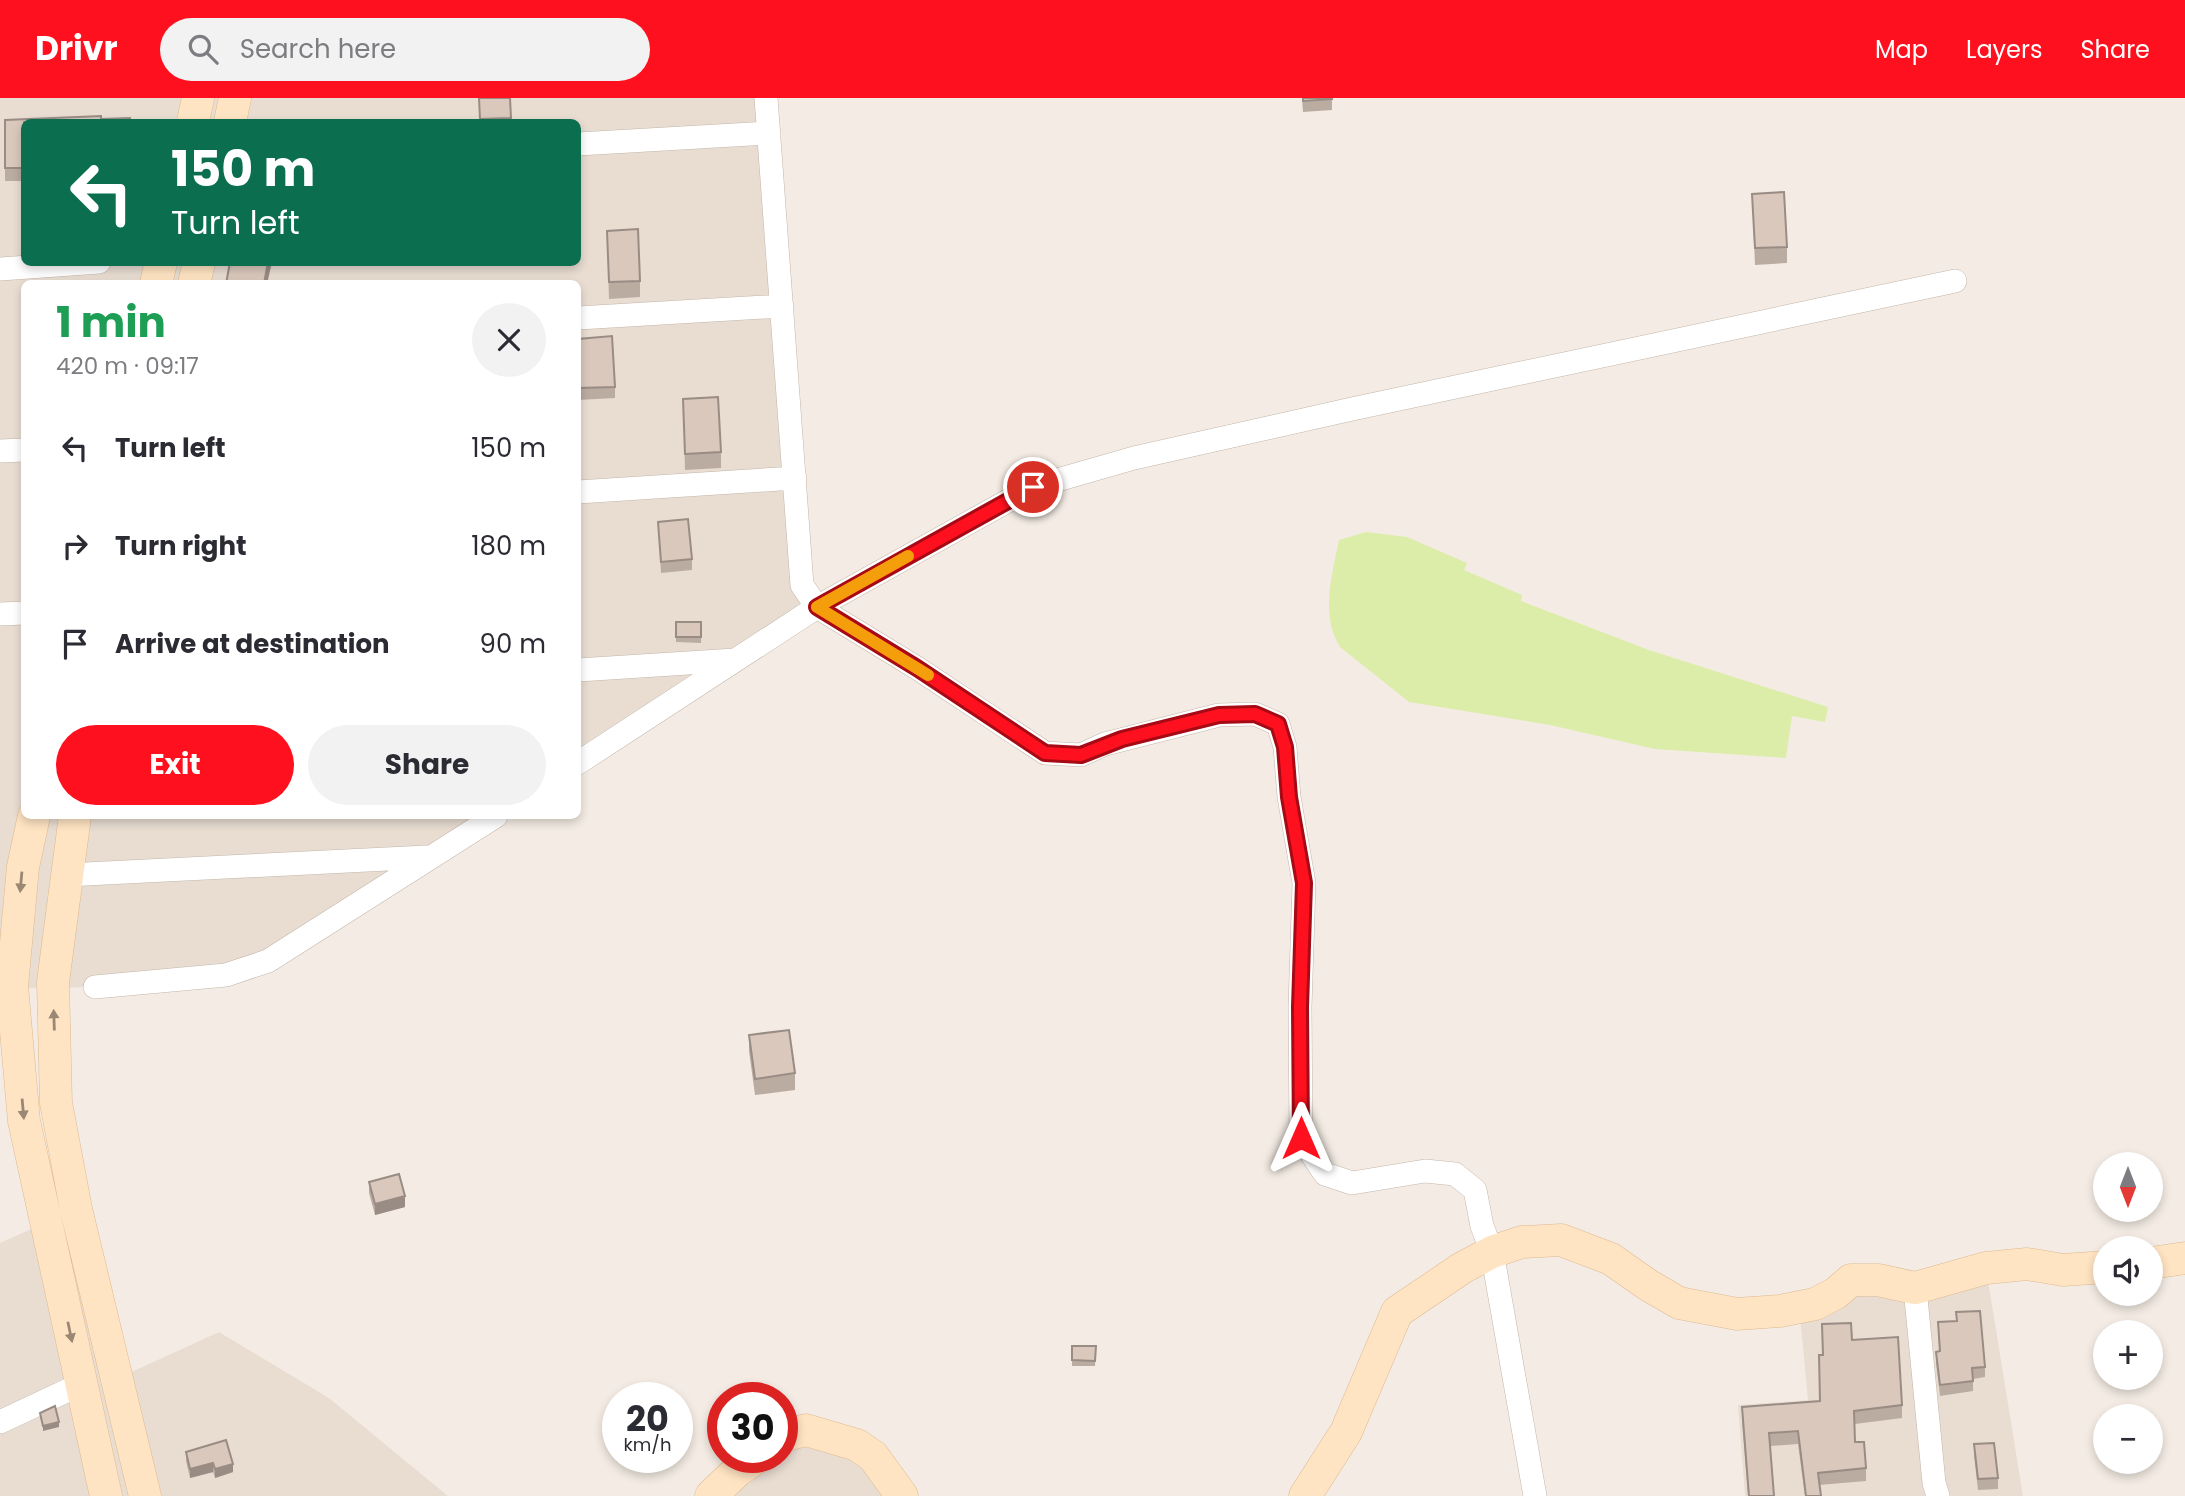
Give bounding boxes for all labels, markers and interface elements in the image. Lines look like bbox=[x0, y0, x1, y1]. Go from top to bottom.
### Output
search box bbox=[160, 18, 650, 81]
text: Drivr bbox=[35, 25, 118, 72]
icon: search bbox=[184, 30, 222, 68]
text: Search here bbox=[240, 31, 396, 67]
text: Map bbox=[1875, 33, 1928, 66]
text: Layers bbox=[1966, 33, 2042, 66]
text: Share bbox=[2080, 33, 2150, 66]
text: 150 m bbox=[171, 135, 316, 203]
icon: left bbox=[56, 147, 147, 238]
text: Turn left bbox=[171, 200, 300, 245]
text: 1 min bbox=[56, 293, 166, 352]
button: close bbox=[472, 303, 546, 377]
text: 420 m · 09:17 bbox=[56, 350, 199, 382]
icon: left bbox=[56, 429, 94, 467]
text: Turn left bbox=[115, 430, 226, 466]
text: 150 m bbox=[471, 430, 546, 466]
pin bbox=[1003, 457, 1063, 517]
icon: arrive bbox=[1014, 468, 1052, 506]
icon: right bbox=[56, 527, 94, 565]
text: Turn right bbox=[115, 528, 247, 564]
text: 180 m bbox=[471, 528, 546, 564]
icon: arrive bbox=[56, 625, 94, 663]
text: Arrive at destination bbox=[115, 626, 390, 662]
text: 90 m bbox=[480, 626, 546, 662]
button: Exit bbox=[56, 725, 294, 805]
button: Share bbox=[308, 725, 546, 805]
one-way arrow bbox=[16, 872, 27, 894]
one-way arrow bbox=[48, 1009, 60, 1031]
one-way arrow bbox=[18, 1098, 29, 1120]
position arrow bbox=[1264, 1101, 1338, 1175]
north arrow bbox=[2093, 1152, 2163, 1222]
map controls bbox=[2093, 1152, 2163, 1474]
button: sound bbox=[2093, 1236, 2163, 1306]
button: + bbox=[2093, 1320, 2163, 1390]
one-way arrow bbox=[64, 1321, 75, 1343]
speed limit sign: 30 bbox=[707, 1382, 798, 1473]
text: 20 bbox=[626, 1394, 669, 1443]
button: − bbox=[2093, 1404, 2163, 1474]
text: km/h bbox=[624, 1432, 671, 1457]

